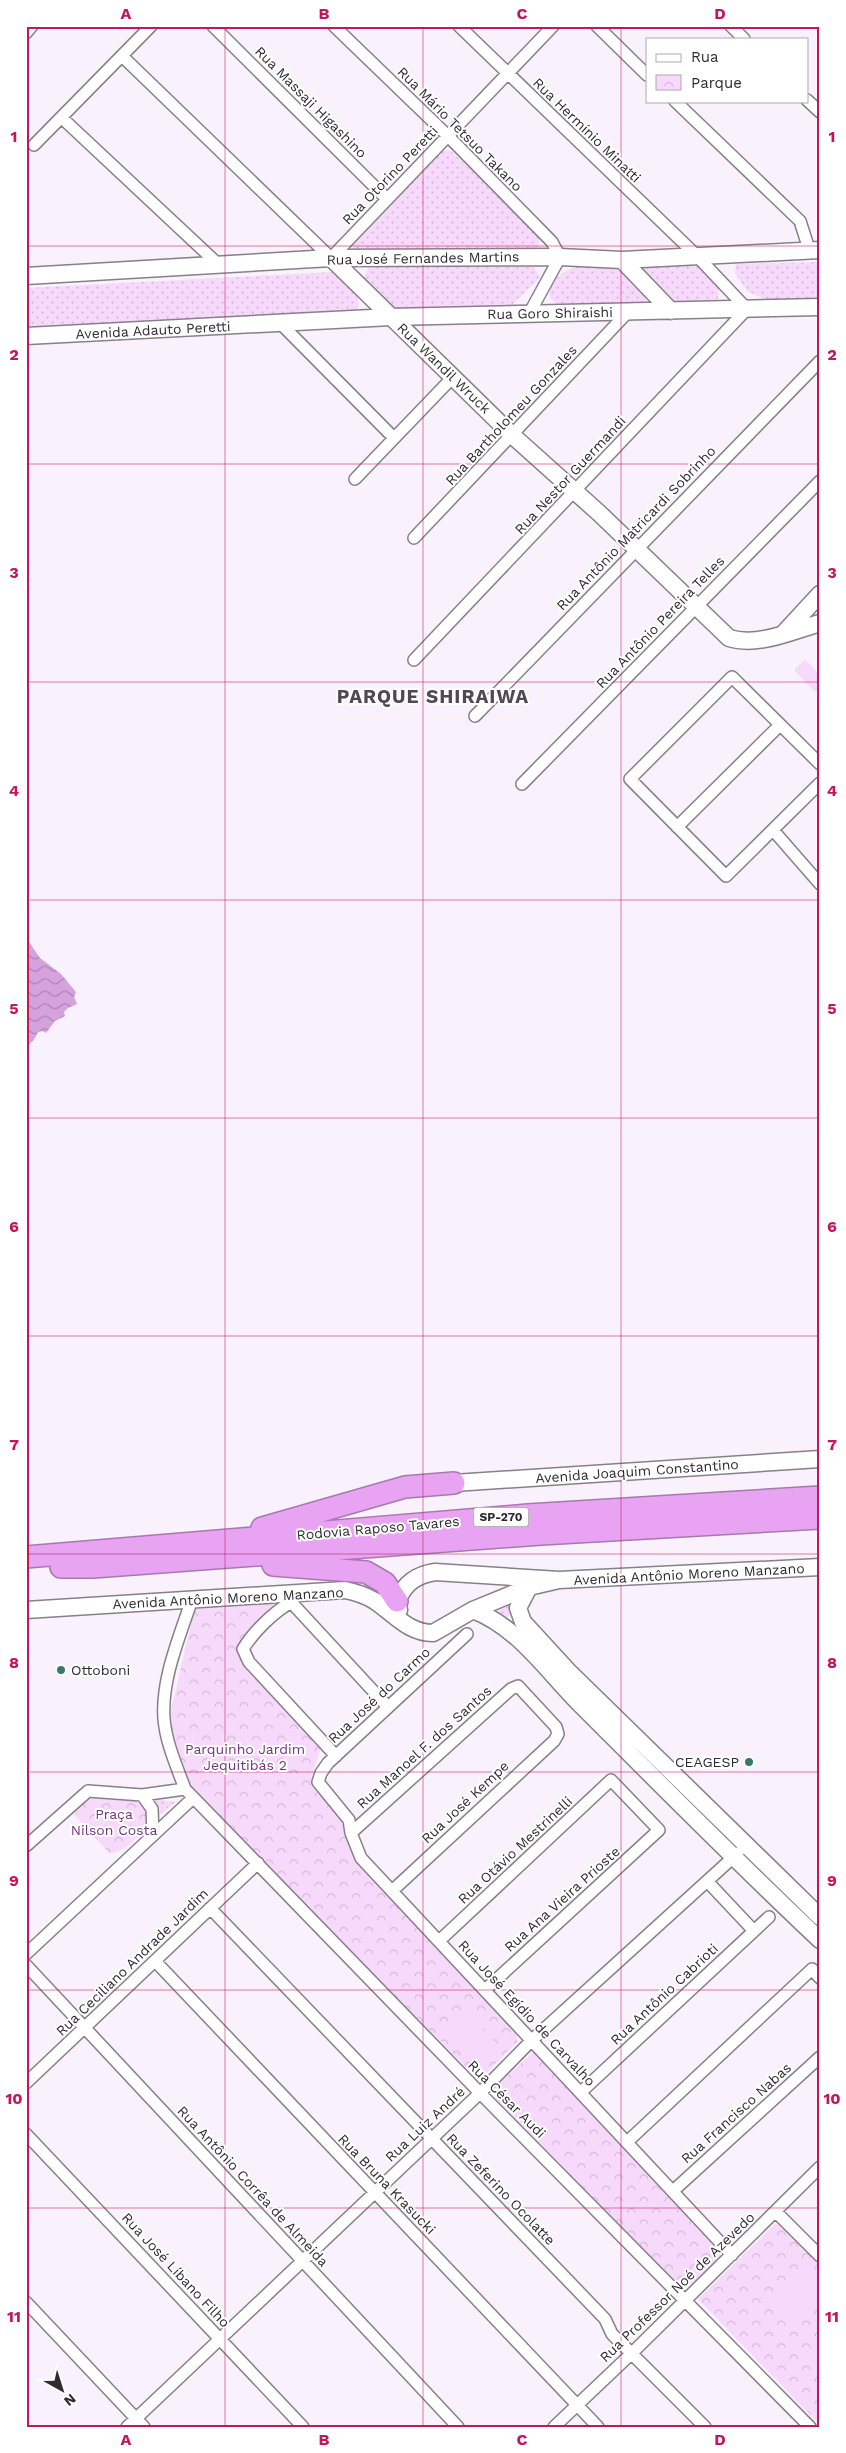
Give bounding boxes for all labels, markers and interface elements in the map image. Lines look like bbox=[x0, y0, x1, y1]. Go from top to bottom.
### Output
text: A bbox=[121, 4, 132, 23]
text: B bbox=[319, 4, 330, 23]
text: C bbox=[517, 4, 528, 23]
text: D bbox=[714, 4, 726, 23]
legend bbox=[646, 38, 808, 102]
street label: Rua Massaji Higashino bbox=[252, 43, 370, 161]
text: Rua bbox=[691, 48, 719, 66]
street label: Rua Mário Tetsuo Takano bbox=[394, 63, 526, 195]
street label: Rua Hermínio Minatti bbox=[530, 74, 644, 186]
text: Parque bbox=[691, 74, 742, 92]
street label: Rua Otorino Peretti bbox=[339, 122, 441, 228]
text: 1 bbox=[11, 127, 17, 146]
text: 1 bbox=[829, 127, 835, 146]
street label: Rua José Fernandes Martins bbox=[326, 248, 520, 268]
street label: Rua Goro Shiraishi bbox=[487, 304, 613, 322]
street label: Avenida Adauto Peretti bbox=[75, 318, 231, 342]
street label: Rua Wandil Wruck bbox=[394, 319, 494, 417]
street label: Rua Bartholomeu Gonzales bbox=[442, 342, 580, 488]
text: 2 bbox=[9, 345, 19, 364]
text: 2 bbox=[827, 345, 837, 364]
street label: Rua Nestor Guermandi bbox=[511, 413, 629, 537]
street label: Rua Antônio Matricardi Sobrinho bbox=[553, 443, 719, 613]
street label: Rua Antônio Pereira Telles bbox=[593, 553, 727, 691]
text: 3 bbox=[9, 563, 19, 582]
text: 3 bbox=[827, 563, 837, 582]
district label: PARQUE SHIRAIWA bbox=[337, 685, 529, 708]
text: 4 bbox=[9, 781, 19, 800]
text: 4 bbox=[827, 781, 837, 800]
text: 5 bbox=[9, 999, 19, 1018]
text: 5 bbox=[827, 999, 837, 1018]
text: 6 bbox=[9, 1217, 19, 1236]
text: 6 bbox=[827, 1217, 837, 1236]
text: 7 bbox=[9, 1435, 19, 1454]
text: 7 bbox=[827, 1435, 837, 1454]
street label: Avenida Joaquim Constantino bbox=[535, 1456, 739, 1486]
road number: SP-270 bbox=[474, 1508, 528, 1526]
street label: Rodovia Raposo Tavares bbox=[296, 1513, 460, 1543]
street label: Avenida Antônio Moreno Manzano bbox=[573, 1560, 805, 1588]
street label: Avenida Antônio Moreno Manzano bbox=[112, 1584, 344, 1612]
street label: Rua José do Carmo bbox=[325, 1644, 433, 1746]
text: 8 bbox=[9, 1653, 19, 1672]
text: 8 bbox=[827, 1653, 837, 1672]
place label: Ottoboni bbox=[71, 1662, 130, 1678]
marker: Ottoboni bbox=[55, 1664, 67, 1676]
street label: Rua Manoel F. dos Santos bbox=[353, 1682, 495, 1812]
park label: Parquinho Jardim Jequitibás 2 bbox=[185, 1741, 305, 1773]
place label: CEAGESP bbox=[675, 1754, 739, 1770]
marker: CEAGESP bbox=[743, 1756, 755, 1768]
street label: Rua José Kempe bbox=[418, 1758, 512, 1846]
street label: Rua Otávio Mestrinelli bbox=[455, 1793, 575, 1907]
park label: Praça Nilson Costa bbox=[71, 1806, 157, 1838]
street label: Rua Ana Vieira Prioste bbox=[501, 1843, 623, 1955]
text: 9 bbox=[9, 1871, 19, 1890]
text: 9 bbox=[827, 1871, 837, 1890]
street label: Rua Ceciliano Andrade Jardim bbox=[53, 1885, 211, 2039]
street label: Rua José Egídio de Carvalho bbox=[455, 1937, 599, 2089]
street label: Rua Antônio Cabrioti bbox=[607, 1940, 721, 2048]
street label: Rua César Audi bbox=[465, 2057, 549, 2141]
street label: Rua Francisco Nabas bbox=[678, 2059, 794, 2167]
street label: Rua Luiz André bbox=[382, 2083, 468, 2165]
text: 10 bbox=[5, 2089, 23, 2108]
text: 10 bbox=[823, 2089, 841, 2108]
street label: Rua Antônio Corrêa de Almeida bbox=[174, 2103, 332, 2270]
street label: Rua Zeferino Ocolatte bbox=[444, 2130, 558, 2248]
street label: Rua Bruna Krasucki bbox=[335, 2131, 439, 2237]
street label: Rua José Líbano Filho bbox=[119, 2209, 233, 2331]
street label: Rua Professor Noé de Azevedo bbox=[596, 2209, 758, 2365]
text: 11 bbox=[7, 2307, 21, 2326]
text: 11 bbox=[825, 2307, 839, 2326]
north arrow bbox=[38, 2366, 88, 2416]
text: N bbox=[61, 2391, 79, 2410]
text: A bbox=[121, 2430, 132, 2449]
text: B bbox=[319, 2430, 330, 2449]
text: C bbox=[517, 2430, 528, 2449]
text: D bbox=[714, 2430, 726, 2449]

